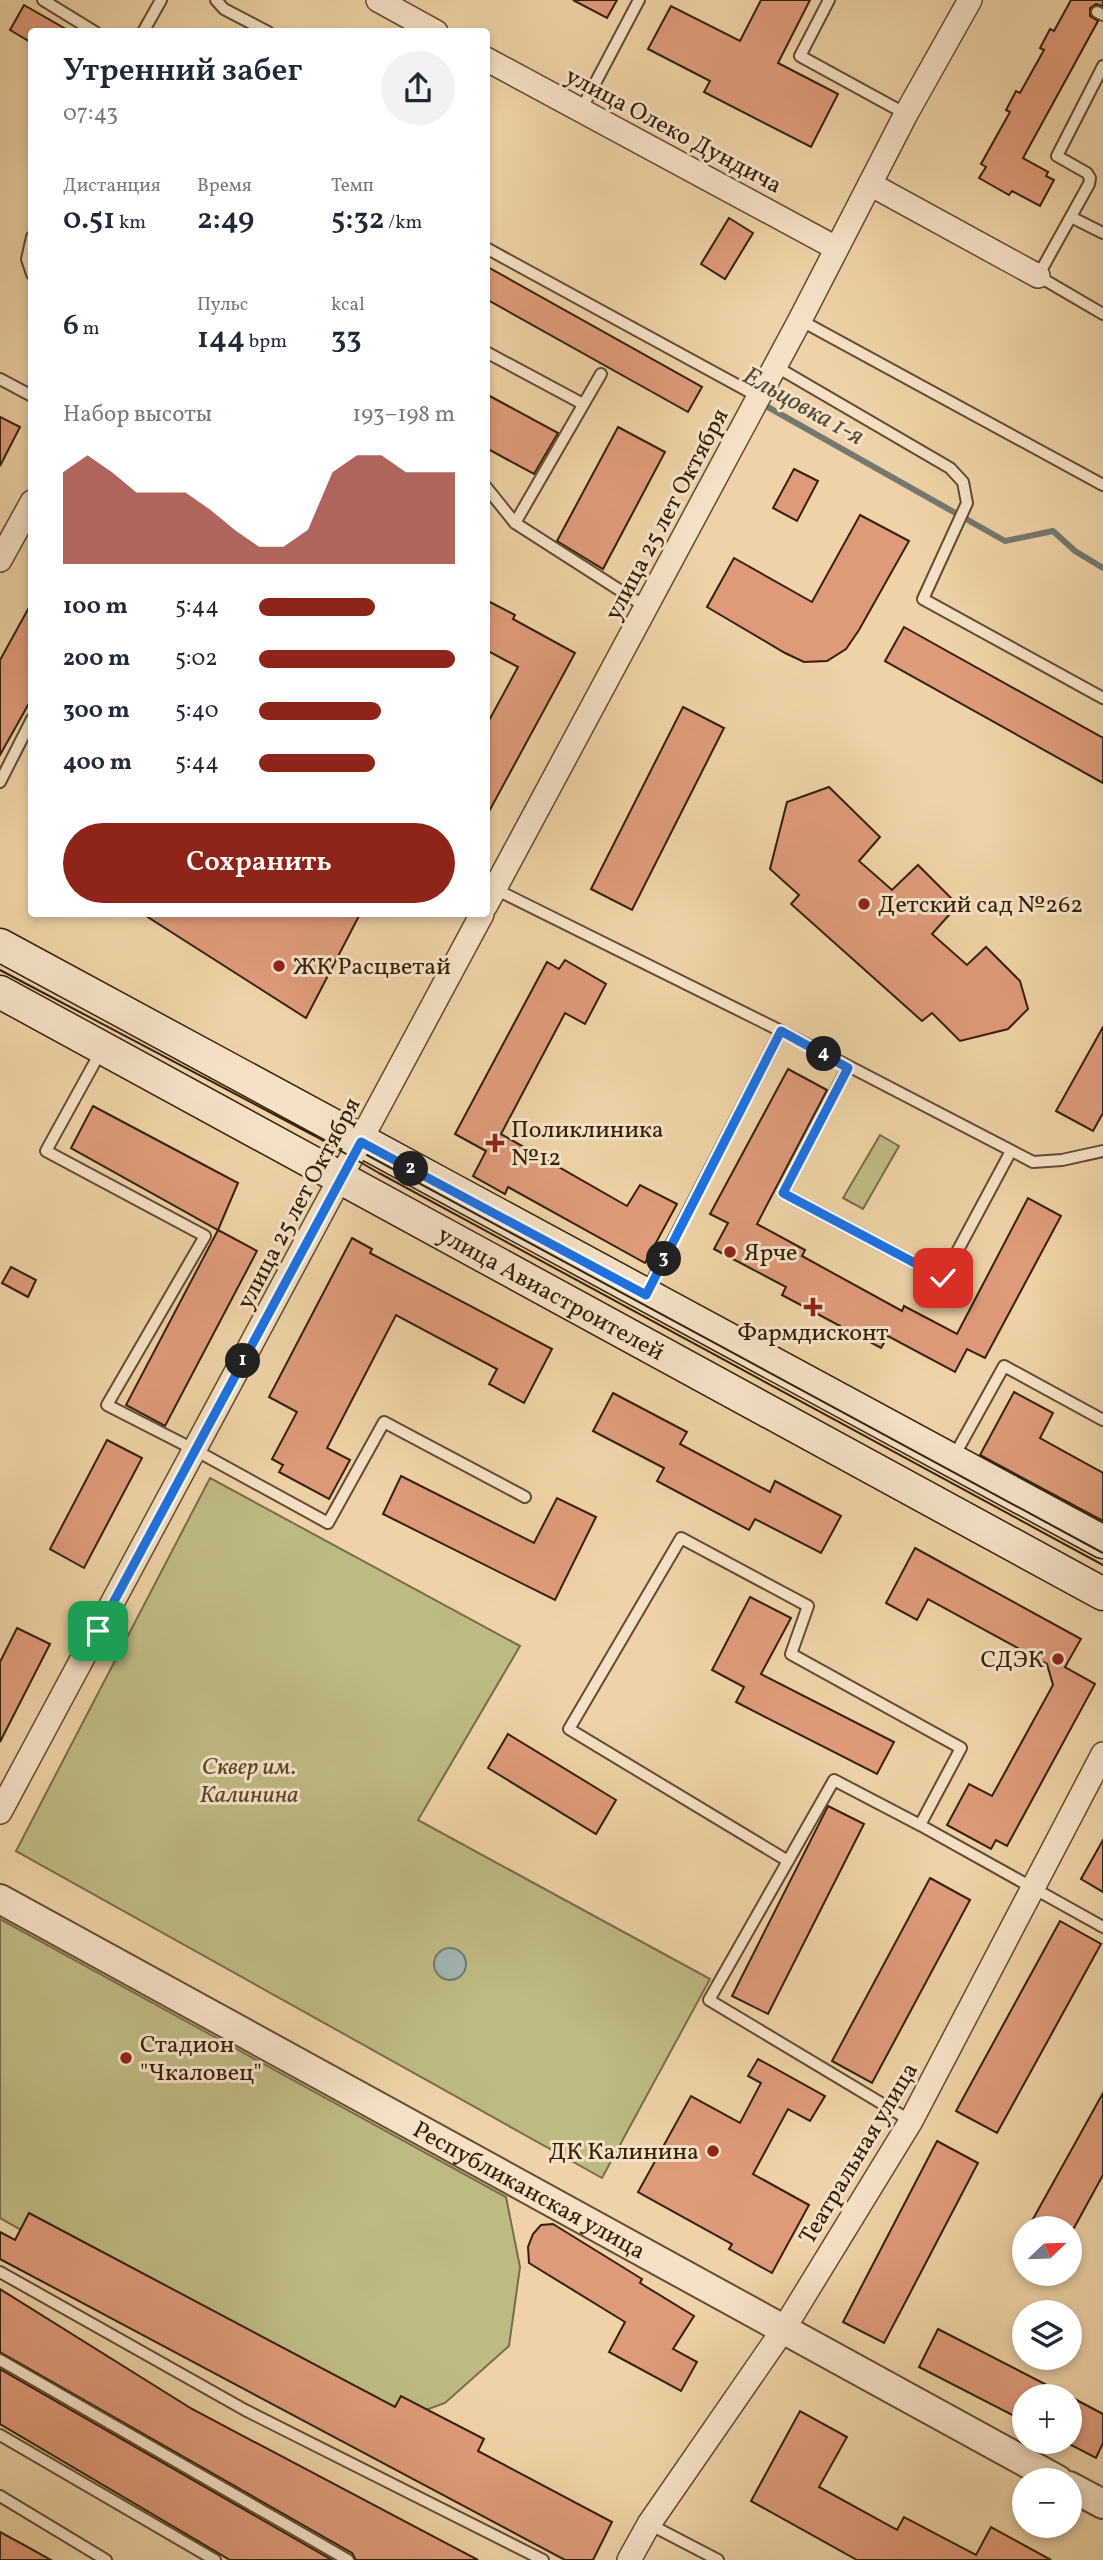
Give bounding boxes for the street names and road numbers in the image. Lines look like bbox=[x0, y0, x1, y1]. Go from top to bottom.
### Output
street label: улица Олеко Дундича bbox=[559, 60, 787, 203]
street label: улица 25 лет Октября bbox=[597, 403, 738, 627]
street label: улица 25 лет Октября bbox=[229, 1092, 370, 1316]
street label: улица Авиастроителей bbox=[431, 1219, 670, 1370]
street label: Театральная улица bbox=[792, 2057, 928, 2252]
street label: Республиканская улица bbox=[406, 2114, 651, 2269]

